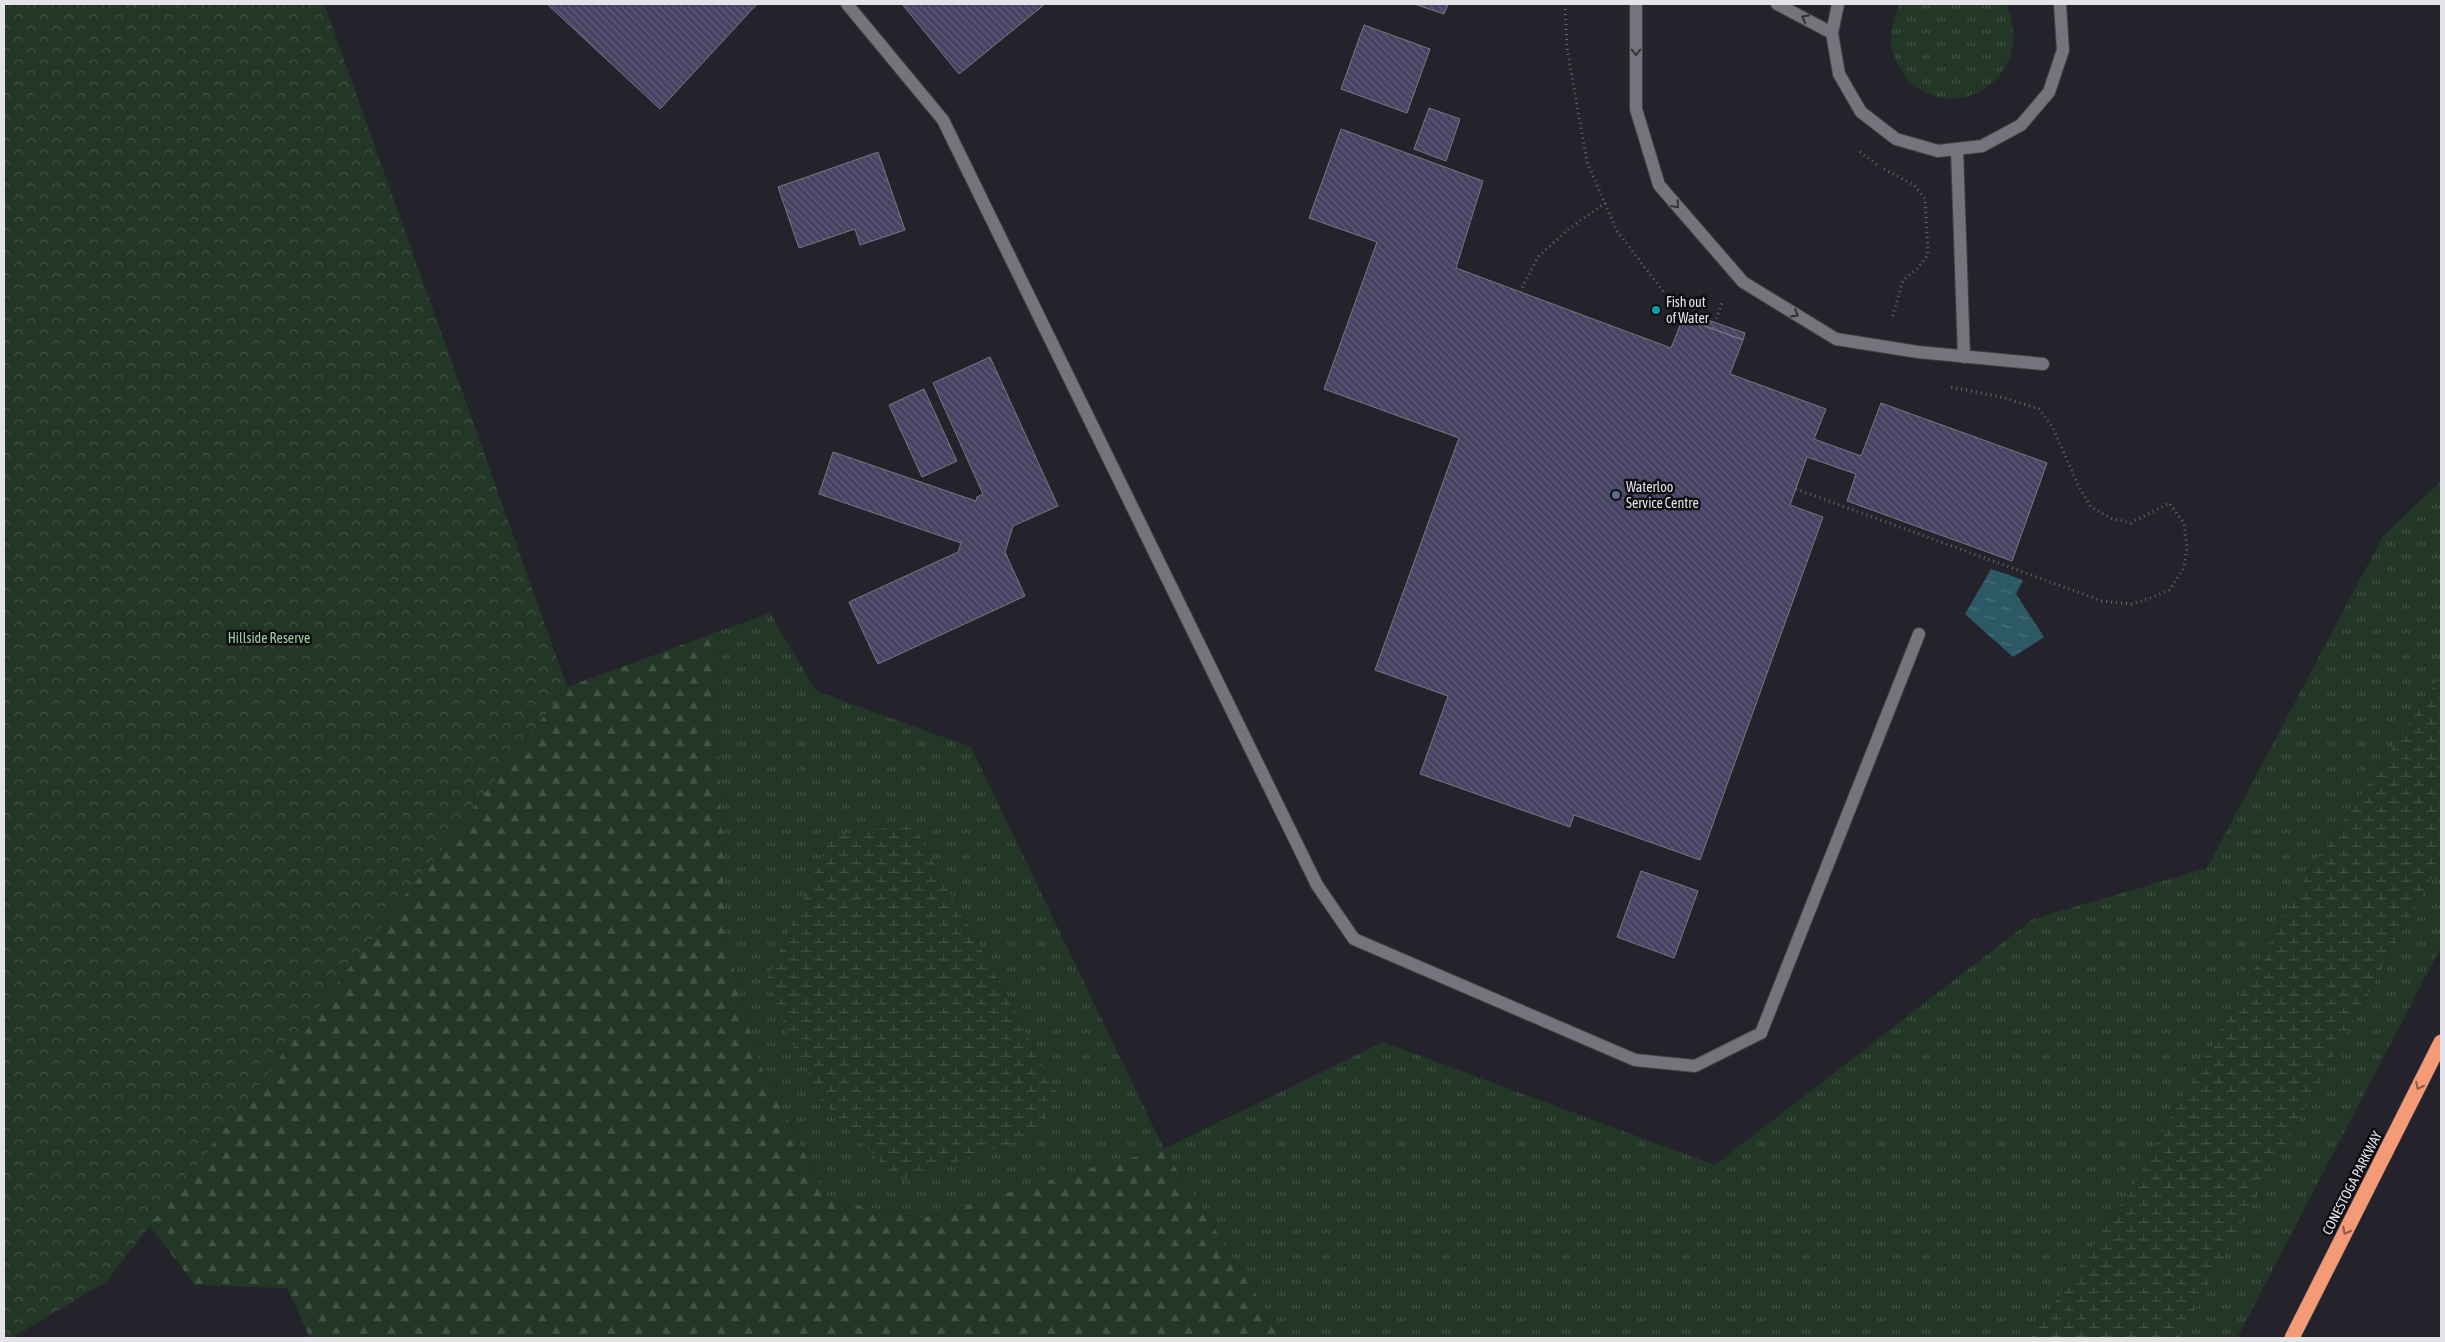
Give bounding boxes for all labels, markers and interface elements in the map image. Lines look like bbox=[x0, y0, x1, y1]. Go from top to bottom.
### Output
one-way arrow bbox=[1801, 15, 1810, 25]
one-way arrow bbox=[1631, 49, 1641, 57]
one-way arrow bbox=[1670, 200, 1679, 209]
place label: Fish out of Water bbox=[1666, 294, 1710, 326]
marker: Fish out of Water bbox=[1650, 304, 1662, 316]
one-way arrow bbox=[1789, 307, 1798, 317]
place label: Waterloo Service Centre bbox=[1626, 479, 1699, 511]
marker: Waterloo Service Centre bbox=[1610, 489, 1622, 501]
park label: Hillside Reserve bbox=[228, 630, 310, 646]
one-way arrow bbox=[2415, 1080, 2425, 1089]
street label: CONESTOGA PARKWAY bbox=[2319, 1128, 2385, 1237]
one-way arrow bbox=[2342, 1226, 2352, 1235]

